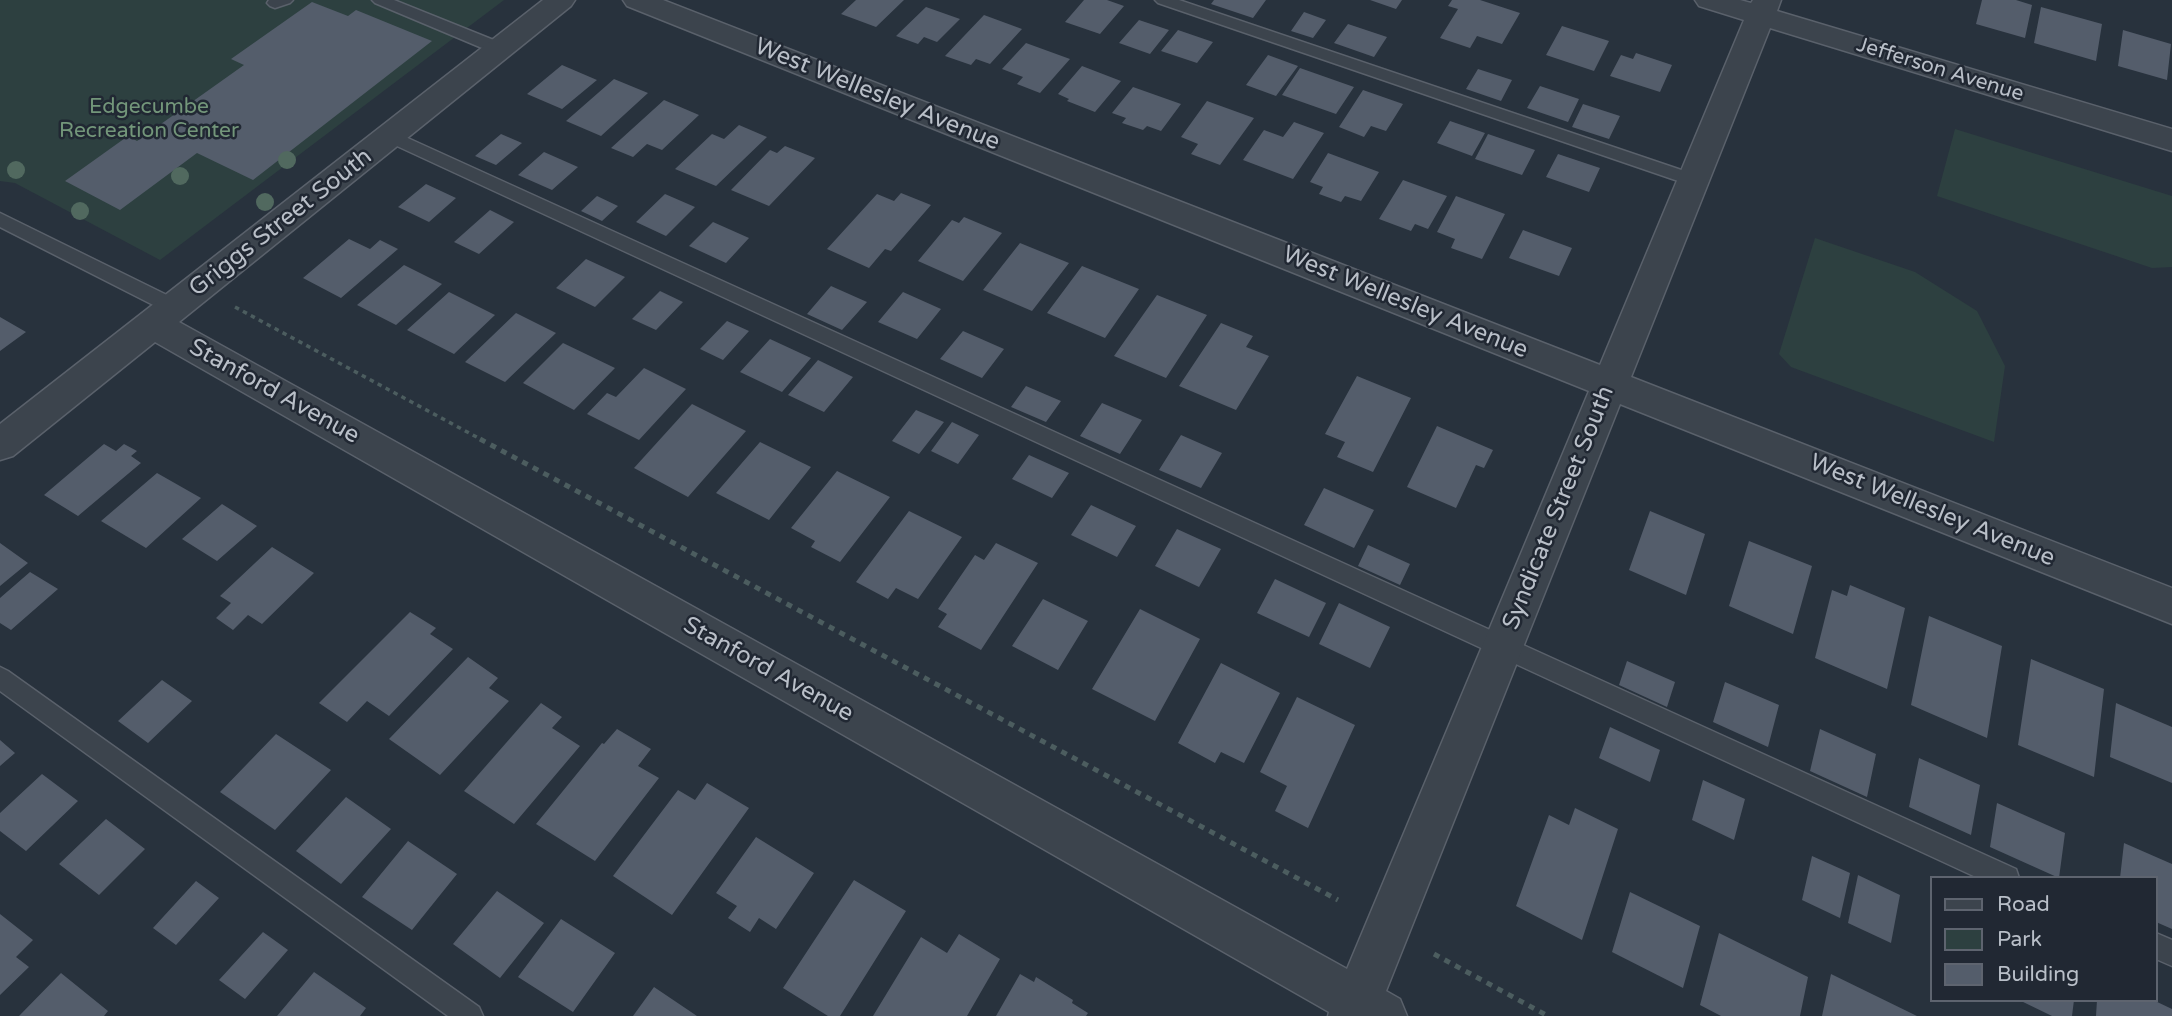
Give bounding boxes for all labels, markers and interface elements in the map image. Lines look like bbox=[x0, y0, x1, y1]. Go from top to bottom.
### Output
street label: West Wellesley Avenue bbox=[750, 33, 1004, 157]
street label: Jefferson Avenue bbox=[1853, 33, 2027, 107]
park label: Edgecumbe Recreation Center bbox=[59, 94, 239, 144]
street label: Griggs Street South bbox=[184, 143, 378, 303]
street label: West Wellesley Avenue bbox=[1278, 241, 1532, 365]
street label: Stanford Avenue bbox=[184, 333, 364, 451]
street label: Syndicate Street South bbox=[1497, 382, 1621, 634]
street label: West Wellesley Avenue bbox=[1805, 449, 2059, 573]
street label: Stanford Avenue bbox=[678, 611, 858, 729]
legend bbox=[1930, 876, 2158, 1002]
text: Road bbox=[1997, 892, 2050, 917]
text: Park bbox=[1997, 927, 2042, 952]
text: Building bbox=[1997, 962, 2079, 987]

